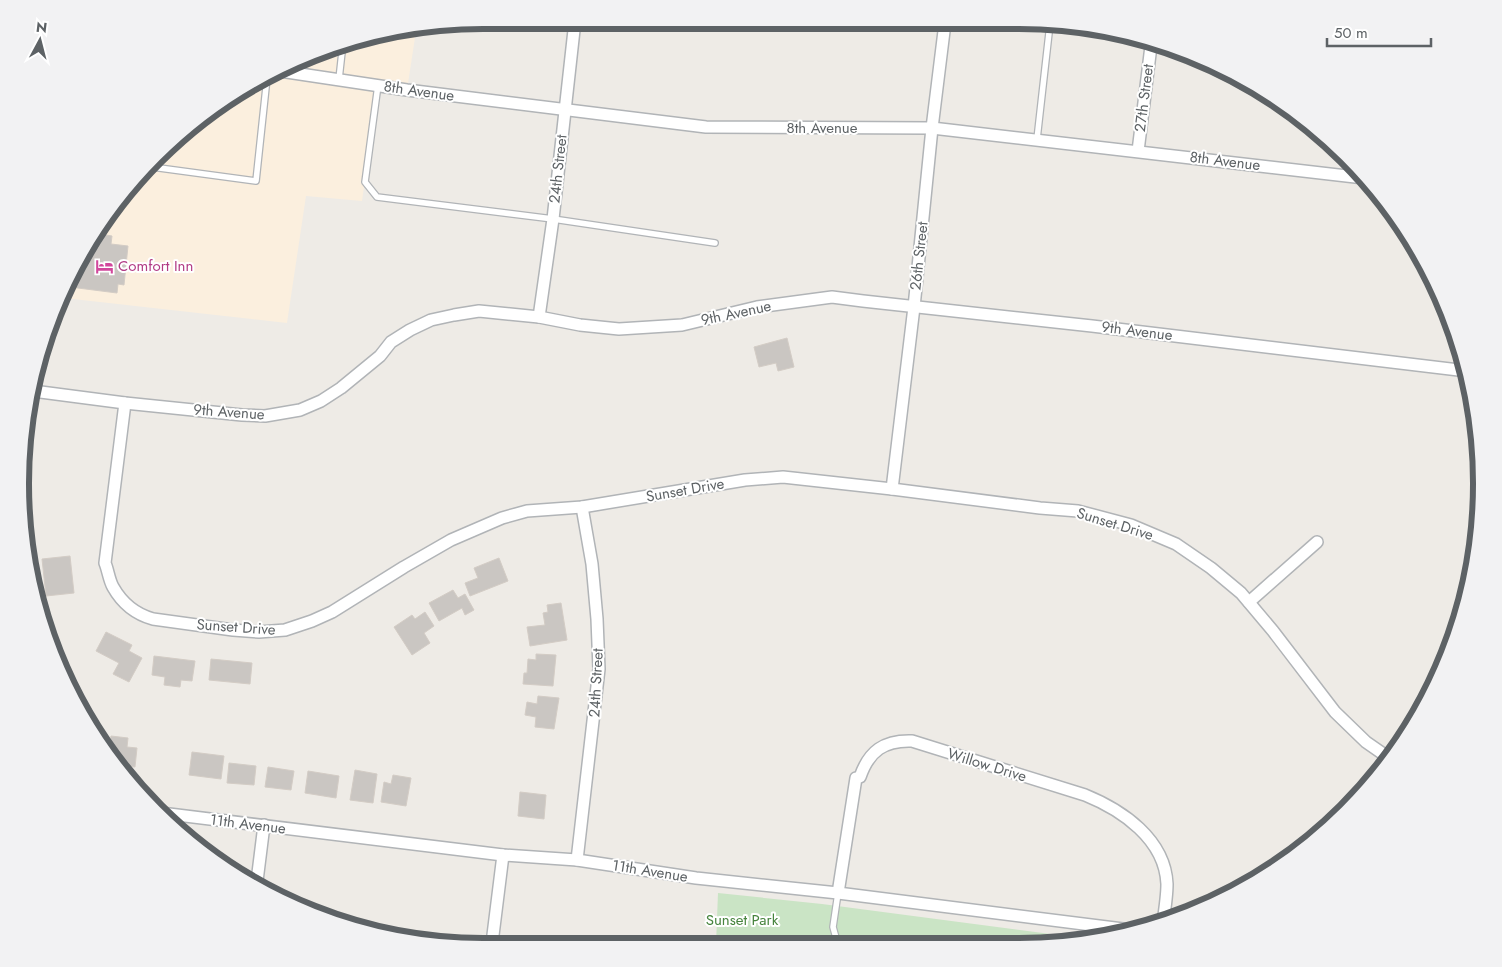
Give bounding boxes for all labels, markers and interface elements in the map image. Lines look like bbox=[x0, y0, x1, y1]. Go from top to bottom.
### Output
north arrow bbox=[15, 15, 65, 65]
scale bar bbox=[1327, 15, 1431, 47]
text: N bbox=[35, 16, 48, 38]
text: 50 m bbox=[1334, 22, 1368, 44]
street label: 27th Street bbox=[1129, 62, 1159, 133]
street label: 8th Avenue bbox=[382, 75, 456, 107]
street label: 8th Avenue bbox=[787, 117, 858, 139]
street label: 24th Street bbox=[543, 133, 573, 204]
street label: 8th Avenue bbox=[1188, 146, 1262, 176]
street label: 26th Street bbox=[904, 220, 934, 291]
place label: Comfort Inn bbox=[118, 255, 193, 277]
hotel icon: Comfort Inn bbox=[94, 256, 114, 276]
street label: 9th Avenue bbox=[699, 295, 773, 331]
street label: 9th Avenue bbox=[1100, 316, 1174, 346]
street label: 9th Avenue bbox=[193, 399, 266, 425]
street label: Sunset Drive bbox=[644, 472, 726, 508]
street label: Sunset Drive bbox=[1074, 502, 1156, 546]
street label: Sunset Drive bbox=[196, 613, 277, 641]
street label: 24th Street bbox=[583, 648, 609, 718]
street label: Willow Drive bbox=[945, 743, 1030, 788]
street label: 11th Avenue bbox=[209, 808, 287, 840]
street label: 11th Avenue bbox=[611, 854, 690, 888]
park label: Sunset Park bbox=[706, 909, 779, 931]

